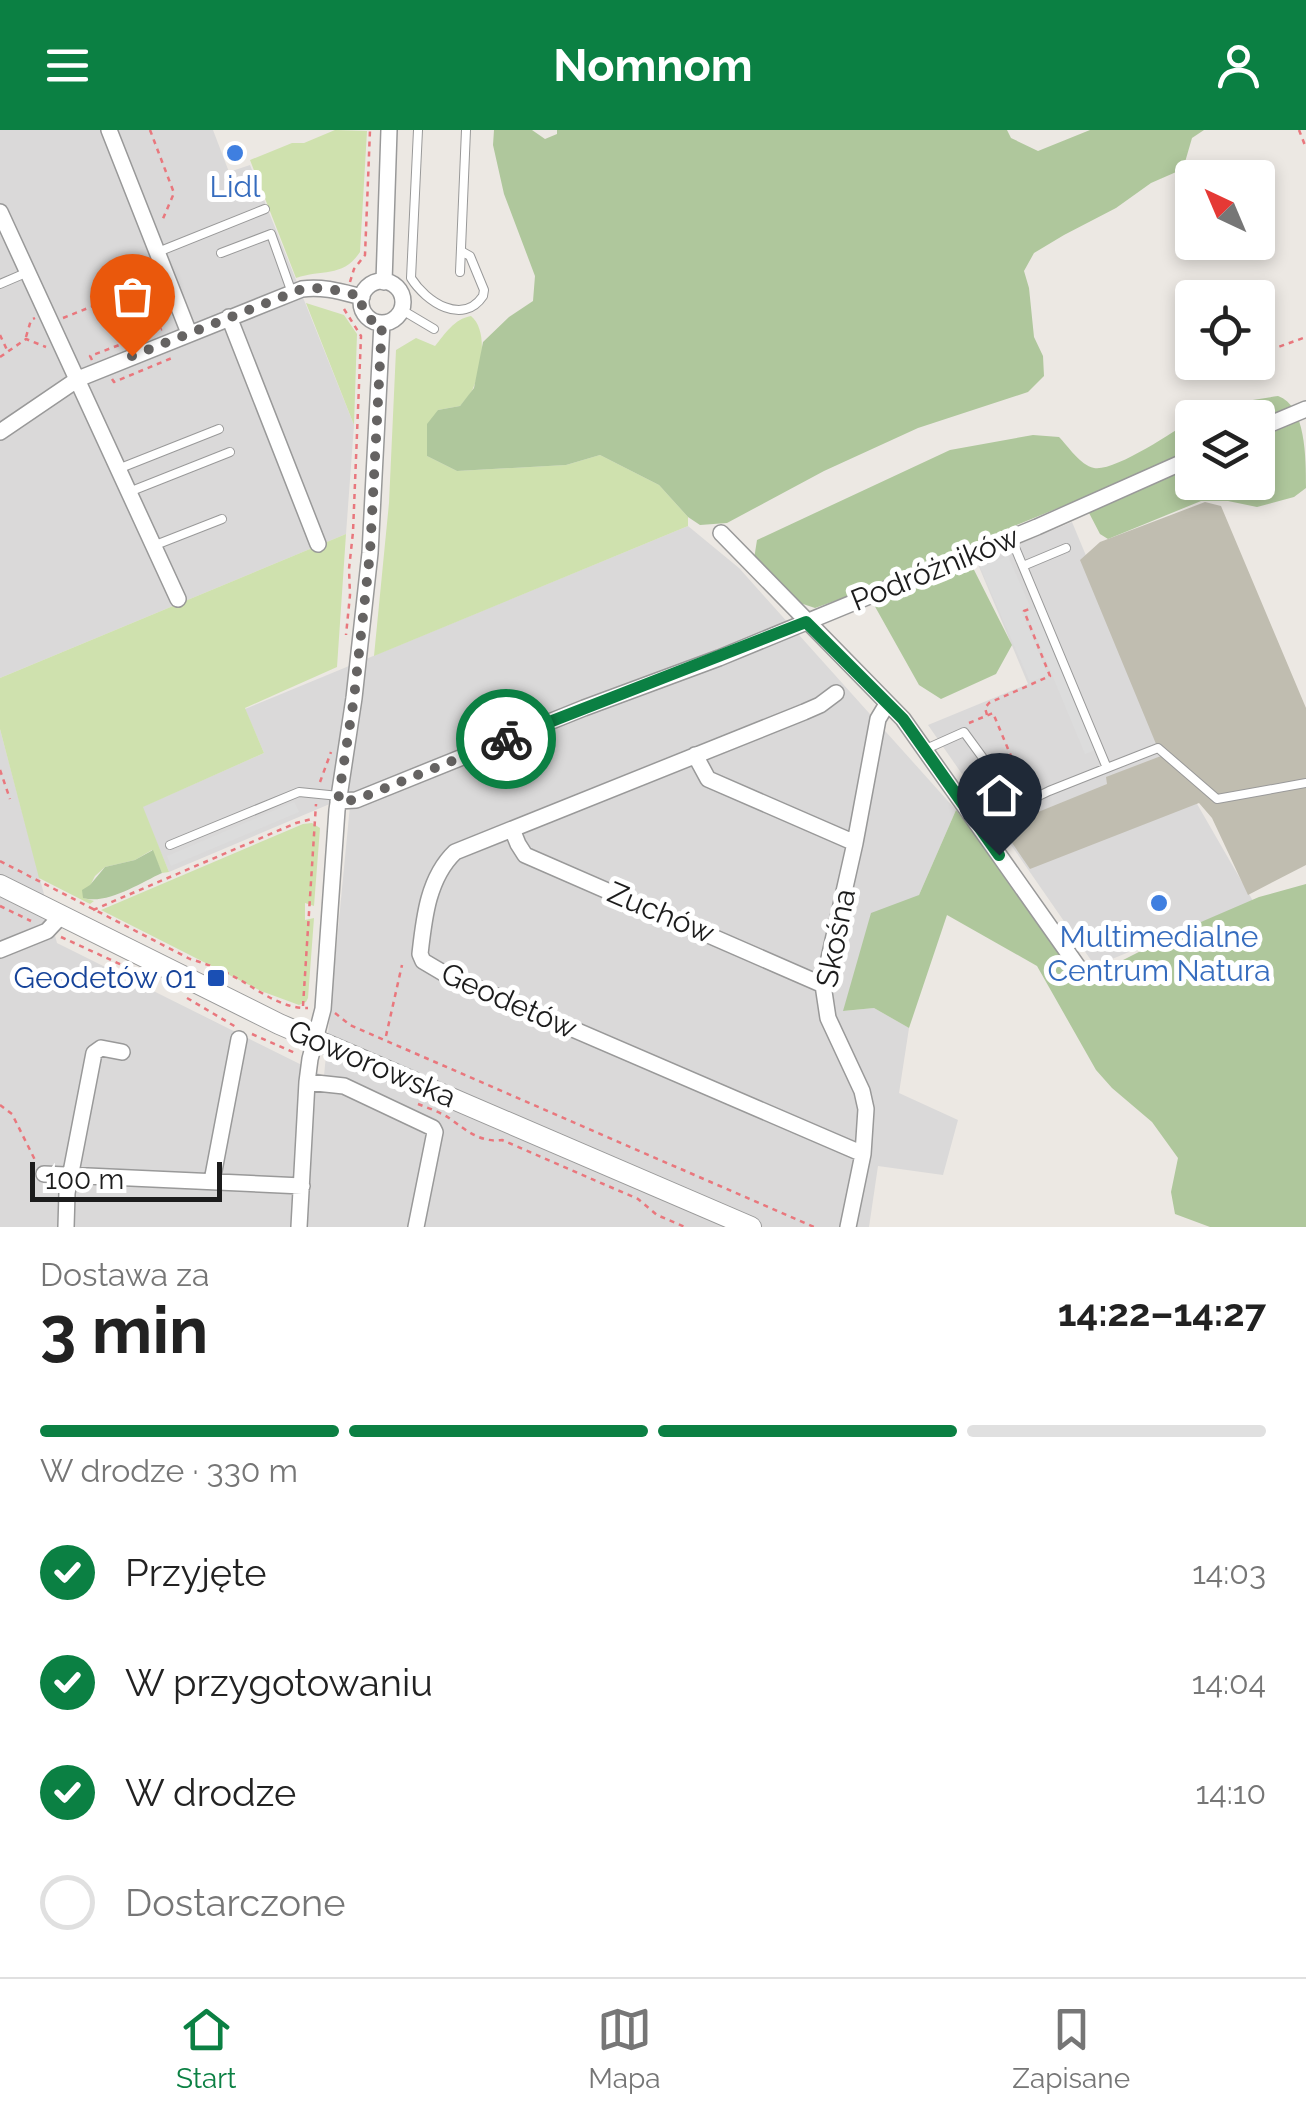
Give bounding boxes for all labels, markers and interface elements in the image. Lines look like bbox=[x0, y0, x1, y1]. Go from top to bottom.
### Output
icon: menu bbox=[40, 38, 95, 93]
icon: person bbox=[1211, 38, 1266, 93]
text: Nomnom bbox=[553, 39, 753, 92]
marker: Lidl bbox=[224, 142, 246, 164]
north arrow bbox=[1175, 160, 1275, 260]
map controls bbox=[1175, 160, 1275, 500]
place label: Lidl bbox=[210, 169, 261, 204]
pin bbox=[90, 254, 175, 357]
icon: bag bbox=[105, 269, 160, 324]
button: locate bbox=[1175, 280, 1275, 380]
button: layers bbox=[1175, 400, 1275, 500]
street label: Podróżników bbox=[846, 519, 1024, 618]
courier bbox=[456, 689, 556, 789]
icon: bike bbox=[479, 712, 534, 767]
pin bbox=[957, 753, 1042, 856]
icon: home bbox=[972, 768, 1027, 823]
street label: Zuchów bbox=[603, 875, 720, 951]
street label: Skośna bbox=[809, 886, 862, 990]
marker: Multimedialne Centrum Natura bbox=[1148, 892, 1170, 914]
place label: Multimedialne Centrum Natura bbox=[1047, 919, 1271, 988]
street label: Geodetów bbox=[436, 955, 582, 1046]
place label: Geodetów 01 bbox=[13, 960, 196, 995]
marker: Geodetów 01 bbox=[205, 967, 227, 989]
street label: Goworowska bbox=[283, 1013, 461, 1115]
scale bar bbox=[30, 1157, 222, 1202]
text: 100 m bbox=[45, 1163, 124, 1196]
text: Dostawa za bbox=[40, 1256, 209, 1293]
text: 14:22–14:27 bbox=[1058, 1290, 1266, 1335]
text: 3 min bbox=[40, 1292, 208, 1368]
text: W drodze · 330 m bbox=[40, 1452, 298, 1489]
icon: check bbox=[40, 1545, 95, 1600]
text: Przyjęte bbox=[125, 1550, 267, 1595]
text: 14:03 bbox=[1192, 1554, 1266, 1591]
icon: check bbox=[40, 1655, 95, 1710]
text: W przygotowaniu bbox=[125, 1660, 433, 1705]
text: 14:04 bbox=[1192, 1664, 1266, 1701]
icon: check bbox=[40, 1765, 95, 1820]
text: W drodze bbox=[125, 1770, 296, 1815]
text: 14:10 bbox=[1196, 1774, 1266, 1811]
text: Dostarczone bbox=[125, 1880, 346, 1925]
tab: Start bbox=[176, 2002, 237, 2095]
tab: Mapa bbox=[588, 2002, 661, 2095]
tab: Zapisane bbox=[1012, 2002, 1130, 2095]

